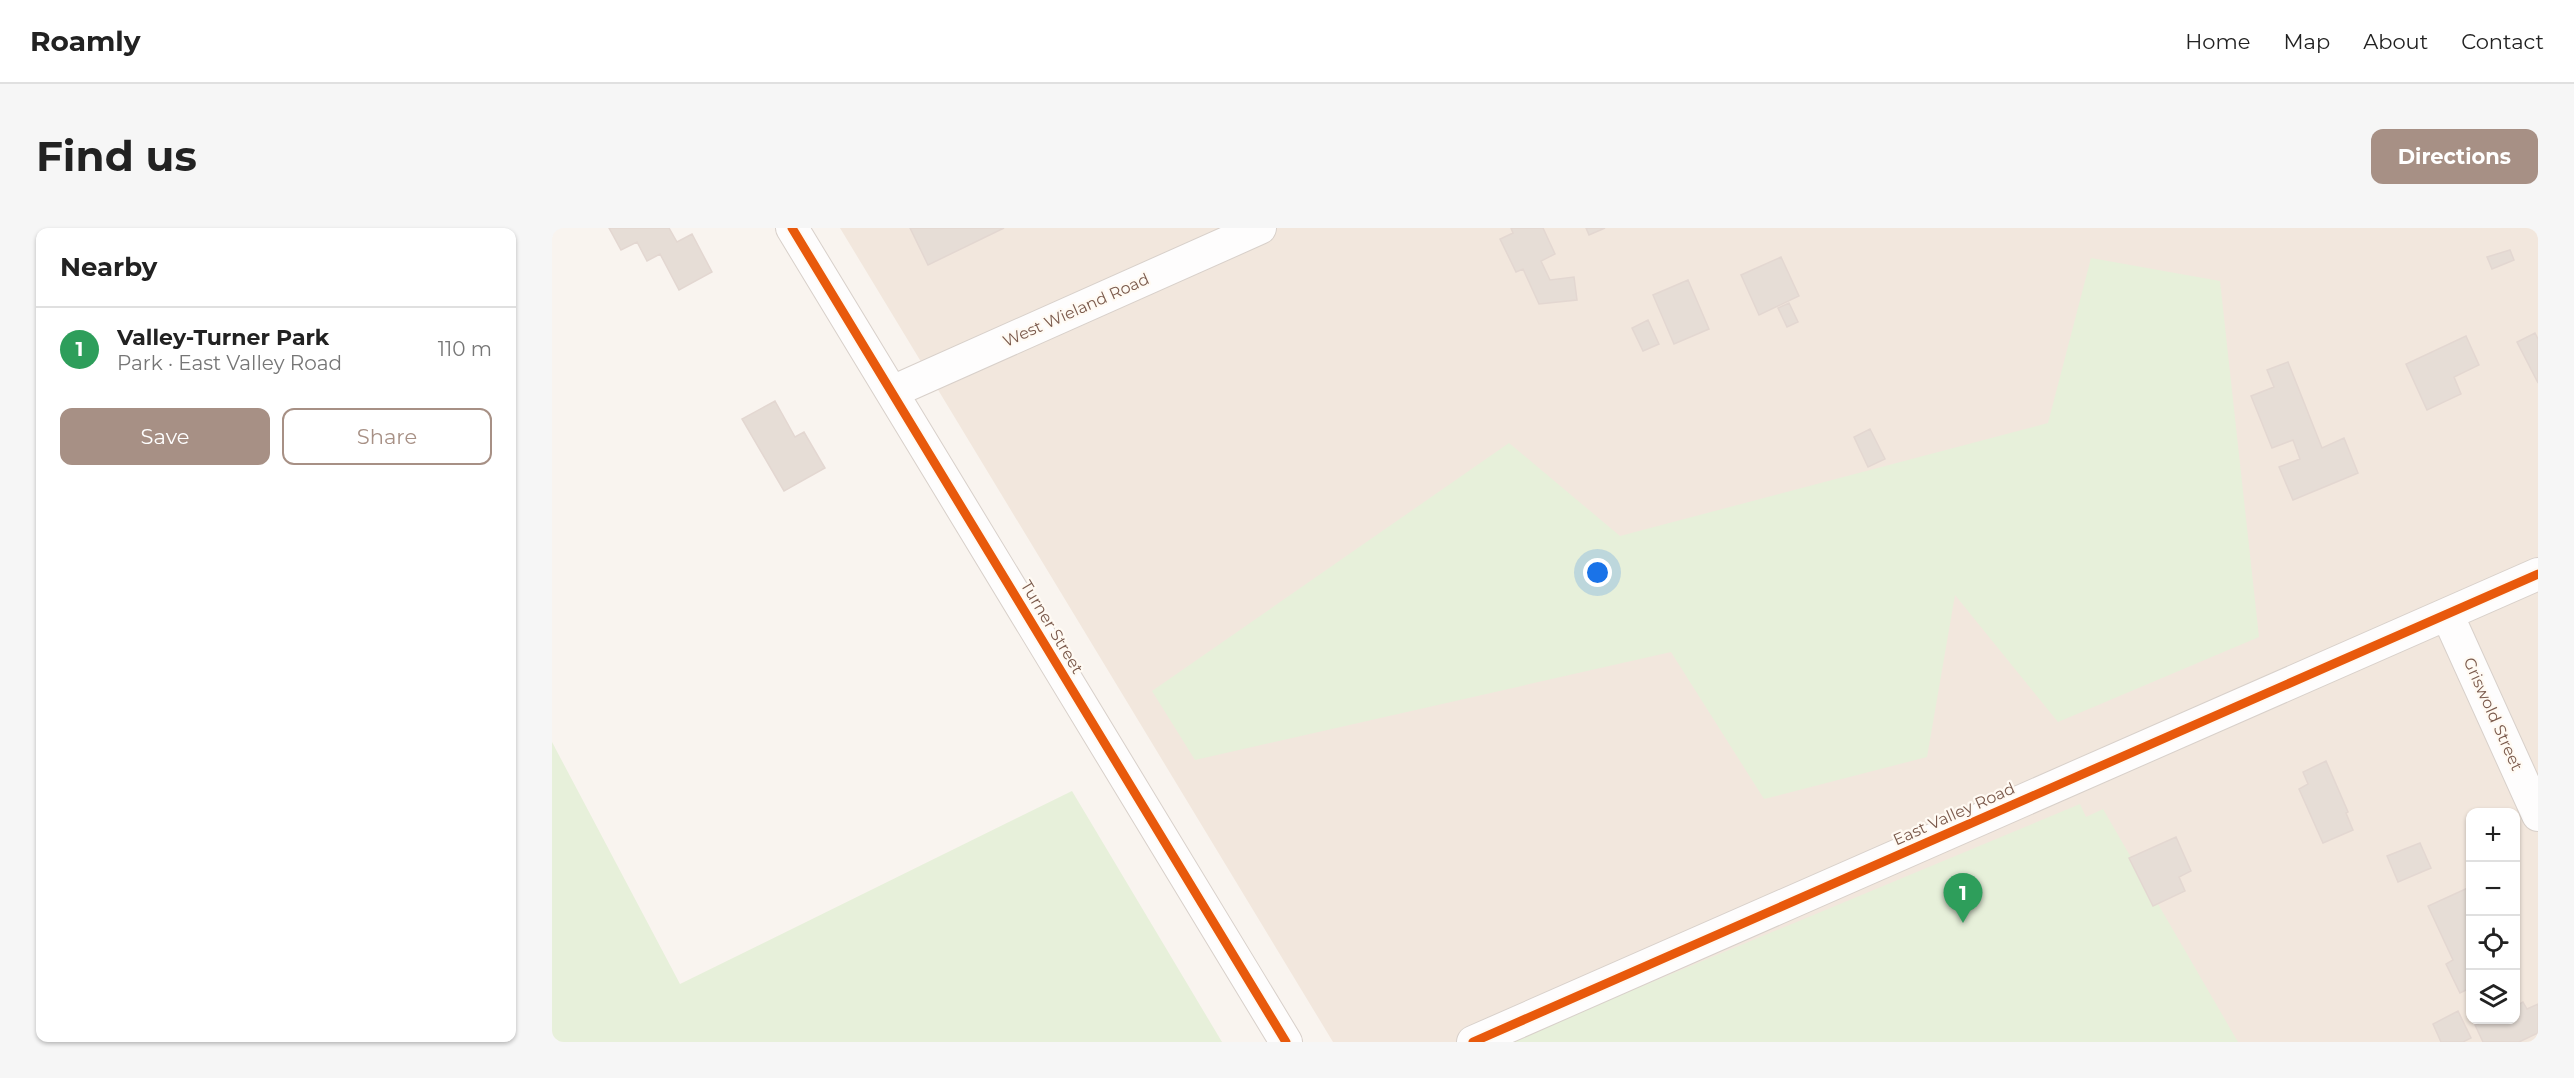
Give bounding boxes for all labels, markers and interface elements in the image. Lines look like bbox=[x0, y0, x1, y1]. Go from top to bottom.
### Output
text: Roamly bbox=[30, 24, 140, 58]
text: Home bbox=[2185, 29, 2250, 54]
text: Map bbox=[2283, 29, 2330, 54]
text: About bbox=[2363, 29, 2428, 54]
text: Contact bbox=[2461, 29, 2544, 54]
button: Directions bbox=[2371, 129, 2538, 184]
text: Find us bbox=[36, 130, 197, 182]
text: Nearby bbox=[60, 251, 157, 283]
street label: West Wieland Road bbox=[1000, 269, 1152, 351]
text: Valley-Turner Park bbox=[117, 324, 329, 351]
text: 1 bbox=[76, 337, 83, 361]
text: 110 m bbox=[438, 337, 492, 361]
text: Park · East Valley Road bbox=[117, 351, 342, 375]
button: Save bbox=[60, 408, 270, 465]
button: Share bbox=[282, 408, 492, 465]
your location bbox=[1583, 558, 1612, 587]
street label: Turner Street bbox=[1017, 577, 1088, 678]
street label: Griswold Street bbox=[2459, 654, 2527, 774]
street label: East Valley Road bbox=[1890, 779, 2018, 849]
map controls bbox=[2466, 808, 2520, 1024]
button: + bbox=[2466, 808, 2520, 862]
button: − bbox=[2466, 862, 2520, 916]
pin: 1 bbox=[1944, 874, 1982, 923]
button: locate bbox=[2466, 916, 2520, 970]
button: layers bbox=[2466, 970, 2520, 1024]

